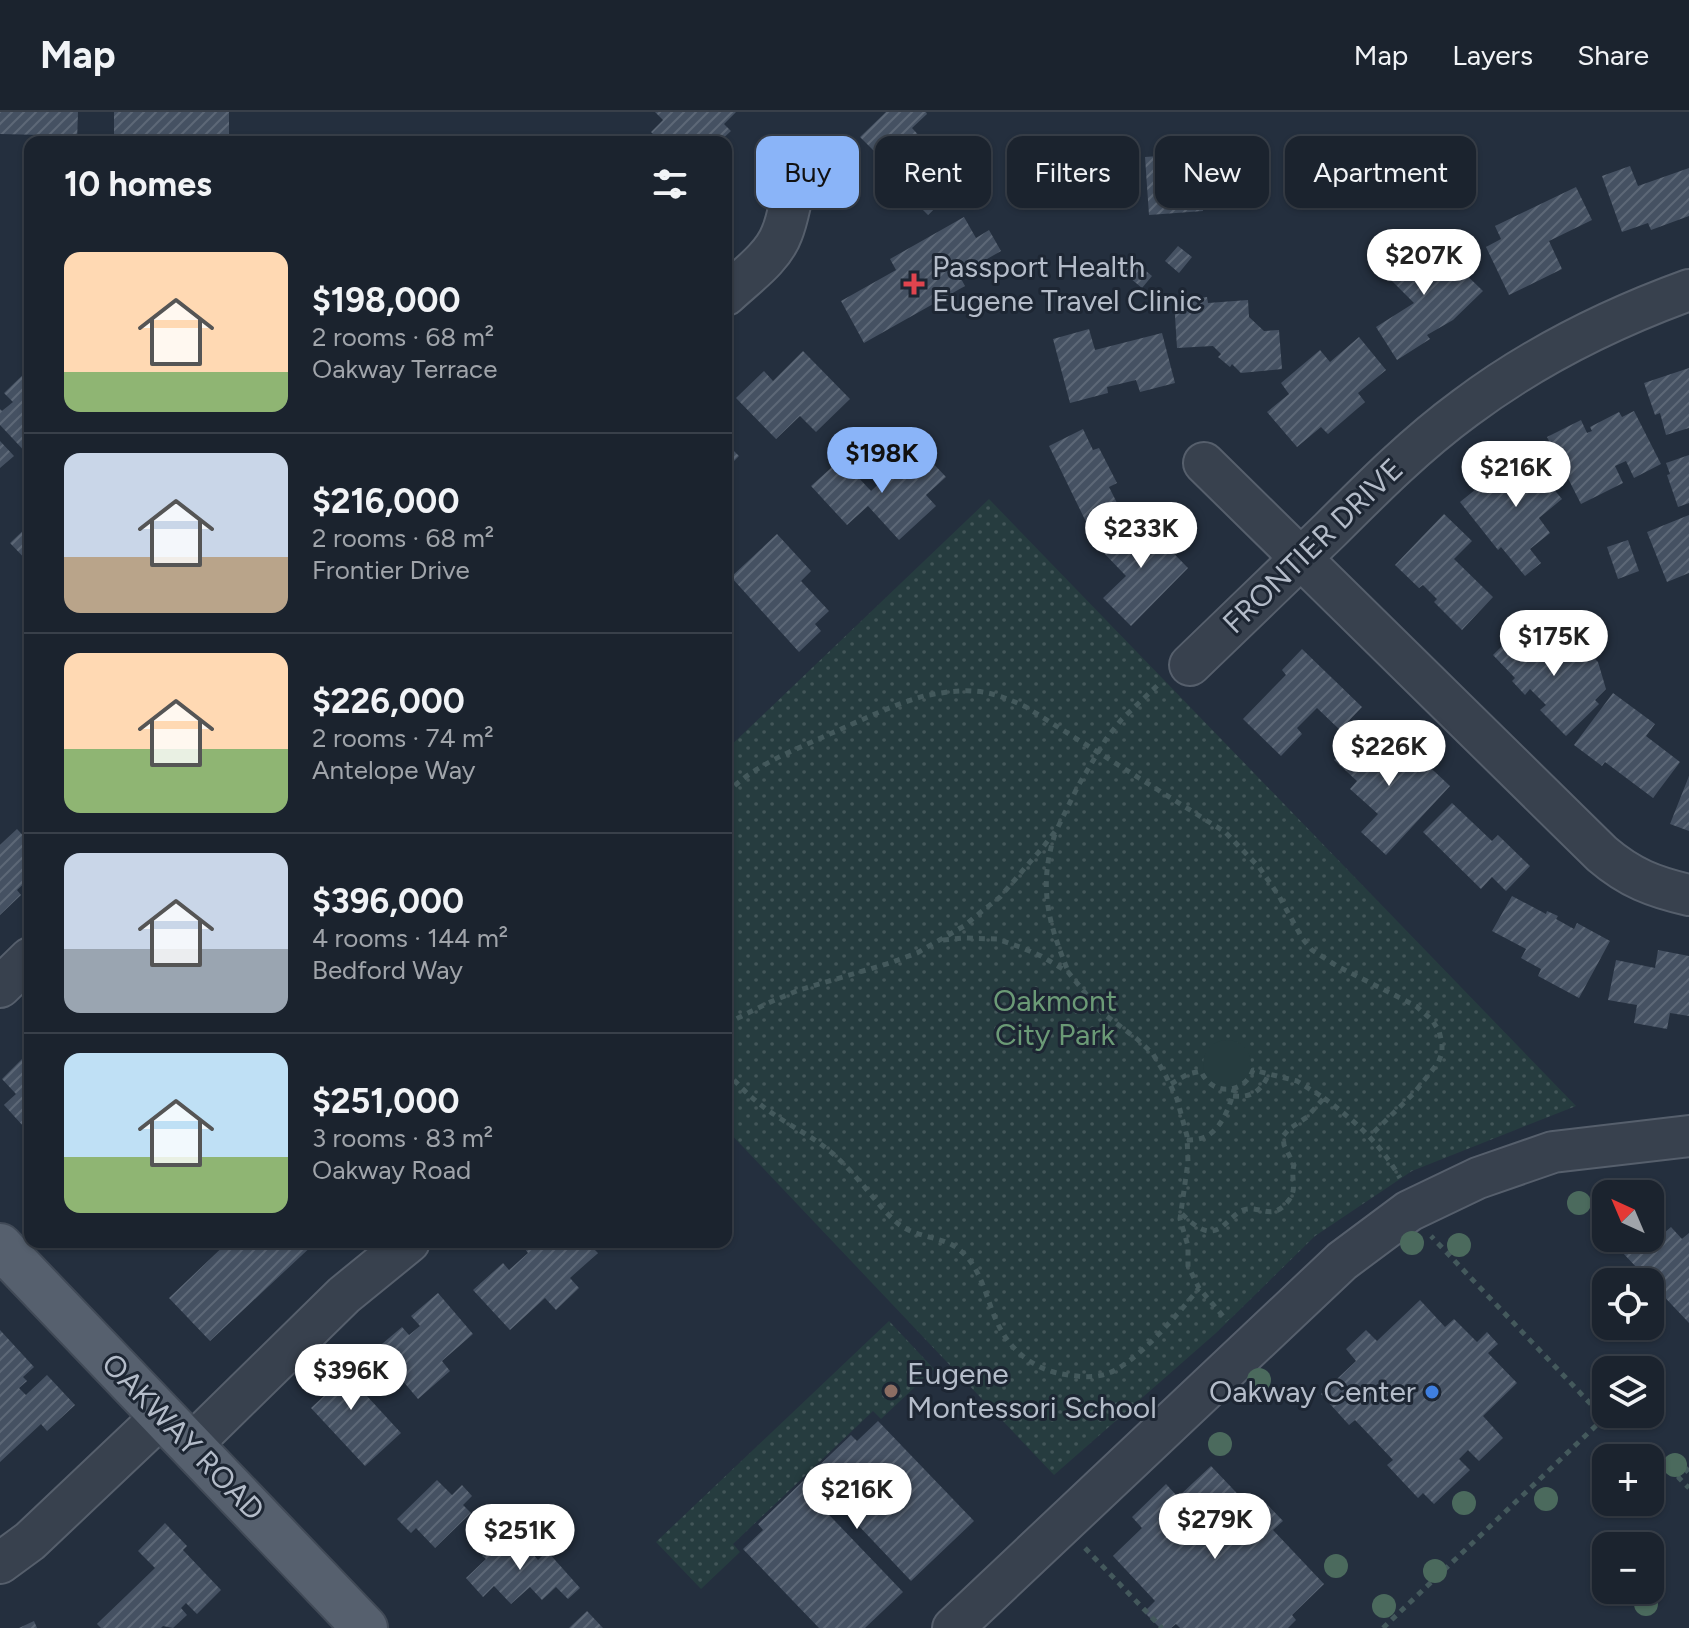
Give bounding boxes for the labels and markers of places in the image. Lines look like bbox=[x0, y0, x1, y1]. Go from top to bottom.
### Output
pin: $207K bbox=[1368, 229, 1480, 297]
place label: Passport Health Eugene Travel Clinic bbox=[932, 248, 1202, 319]
marker: Passport Health Eugene Travel Clinic bbox=[903, 273, 925, 295]
pin: $198K bbox=[826, 427, 938, 495]
pin: $216K bbox=[1460, 441, 1572, 509]
pin: $233K bbox=[1085, 502, 1197, 570]
pin: $175K bbox=[1498, 610, 1610, 678]
pin: $226K bbox=[1333, 720, 1445, 788]
pin: $396K bbox=[295, 1344, 407, 1412]
place label: Eugene Montessori School bbox=[907, 1355, 1157, 1426]
place label: Oakway Center bbox=[1209, 1373, 1416, 1410]
marker: Eugene Montessori School bbox=[882, 1382, 900, 1400]
marker: Oakway Center bbox=[1423, 1383, 1441, 1401]
pin: $216K bbox=[801, 1463, 913, 1531]
pin: $279K bbox=[1159, 1493, 1271, 1561]
pin: $251K bbox=[464, 1504, 576, 1572]

